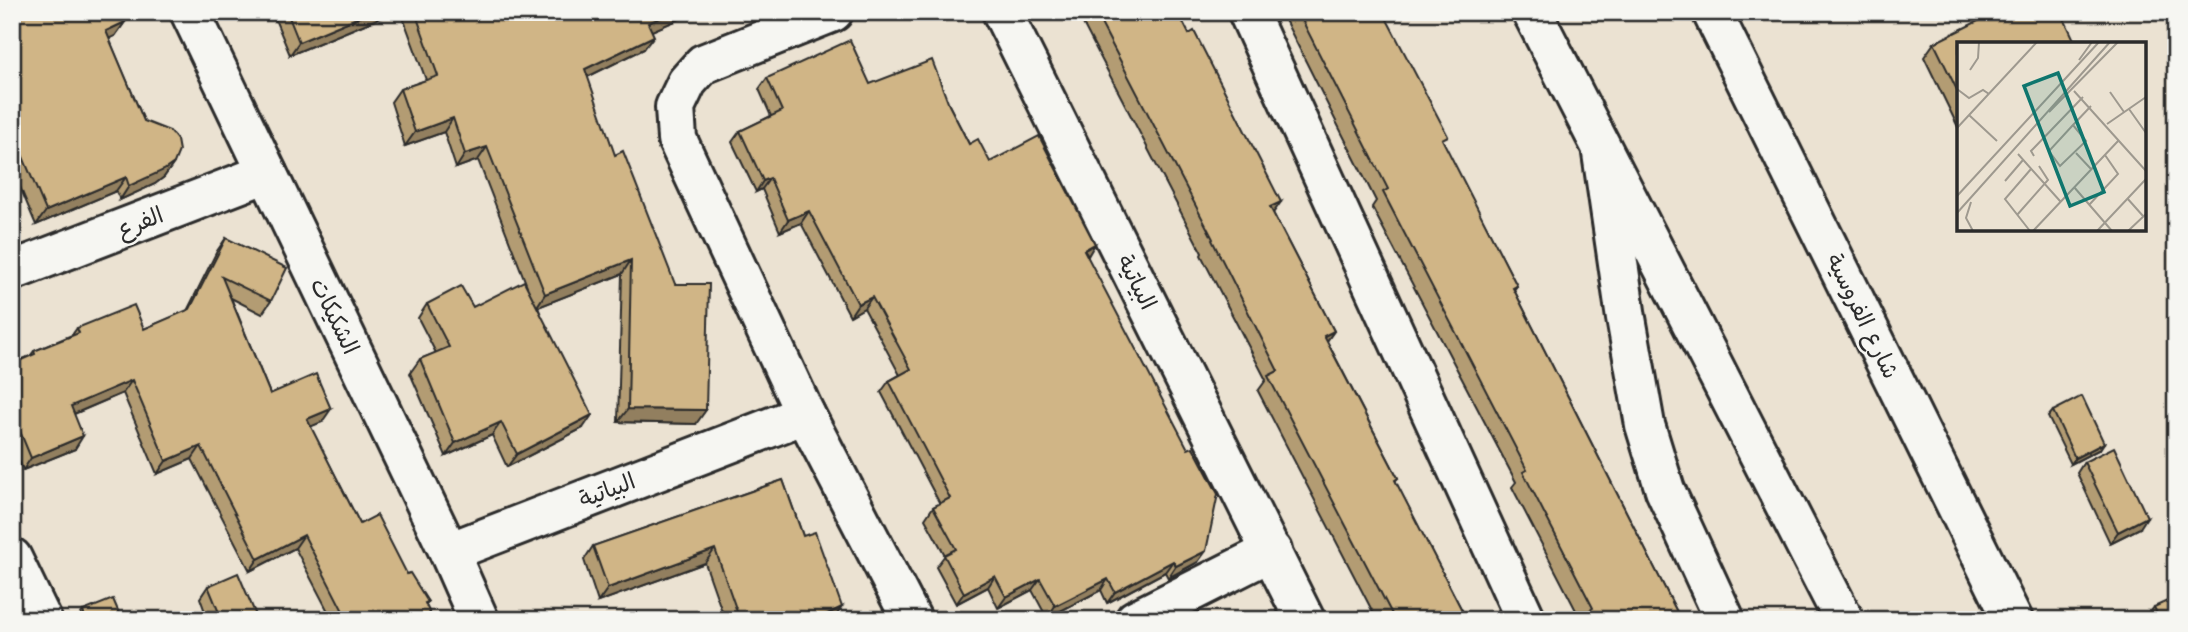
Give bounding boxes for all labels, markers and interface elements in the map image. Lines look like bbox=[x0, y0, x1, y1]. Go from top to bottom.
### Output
inset map bbox=[1957, 42, 2146, 231]
street label: الفرع bbox=[113, 201, 168, 245]
street label: شارع الفروسية bbox=[1819, 249, 1904, 384]
street label: البياتية bbox=[1111, 250, 1162, 314]
street label: الشكيكات bbox=[305, 274, 364, 359]
street label: البياتية bbox=[575, 467, 639, 513]

